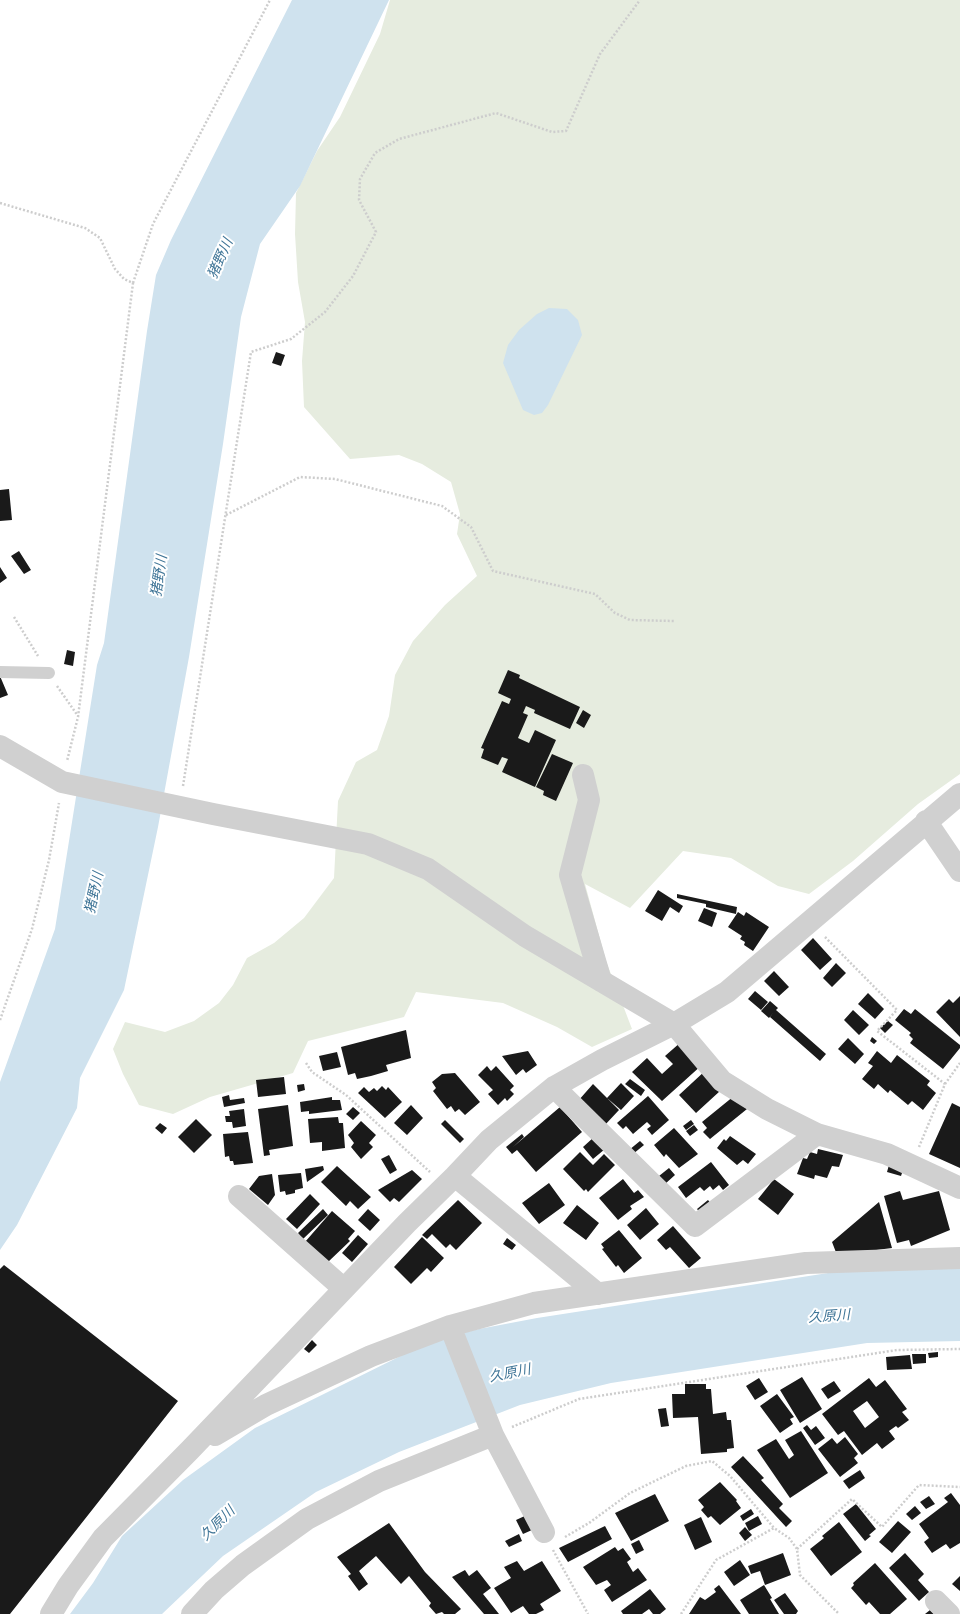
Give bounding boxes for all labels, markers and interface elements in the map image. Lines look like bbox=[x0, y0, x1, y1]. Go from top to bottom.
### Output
water label: 猪野川 bbox=[205, 236, 237, 282]
water label: 猪野川 bbox=[149, 554, 171, 598]
water label: 猪野川 bbox=[82, 871, 108, 915]
water label: 久原川 bbox=[807, 1307, 851, 1327]
water label: 久原川 bbox=[488, 1362, 532, 1386]
water label: 久原川 bbox=[197, 1503, 239, 1545]

